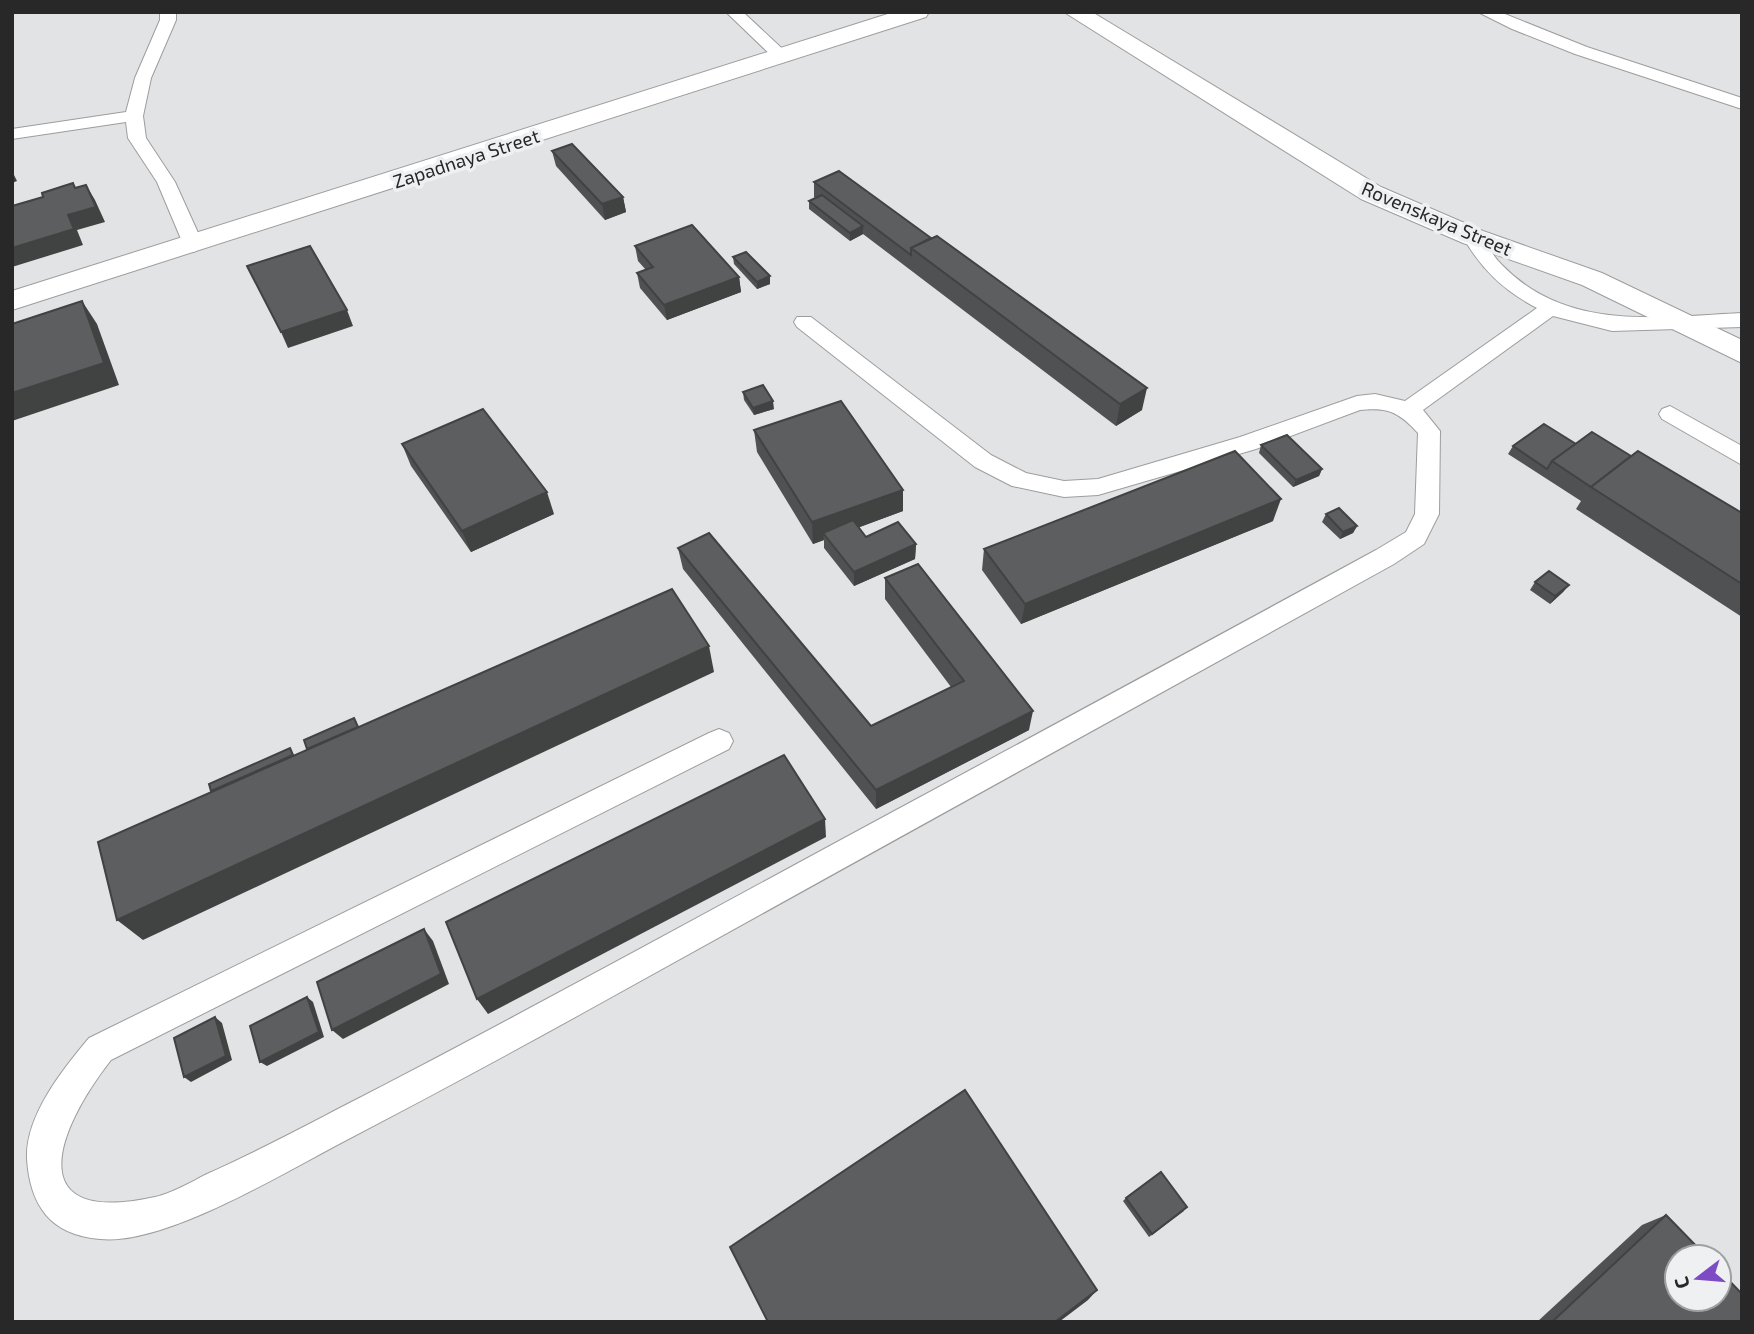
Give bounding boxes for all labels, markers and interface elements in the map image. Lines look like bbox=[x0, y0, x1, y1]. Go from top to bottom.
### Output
street label: Zapadnaya Street bbox=[390, 124, 542, 192]
street label: Rovenskaya Street bbox=[1359, 176, 1515, 260]
north arrow bbox=[1663, 1243, 1733, 1313]
text: С bbox=[1669, 1274, 1694, 1291]

